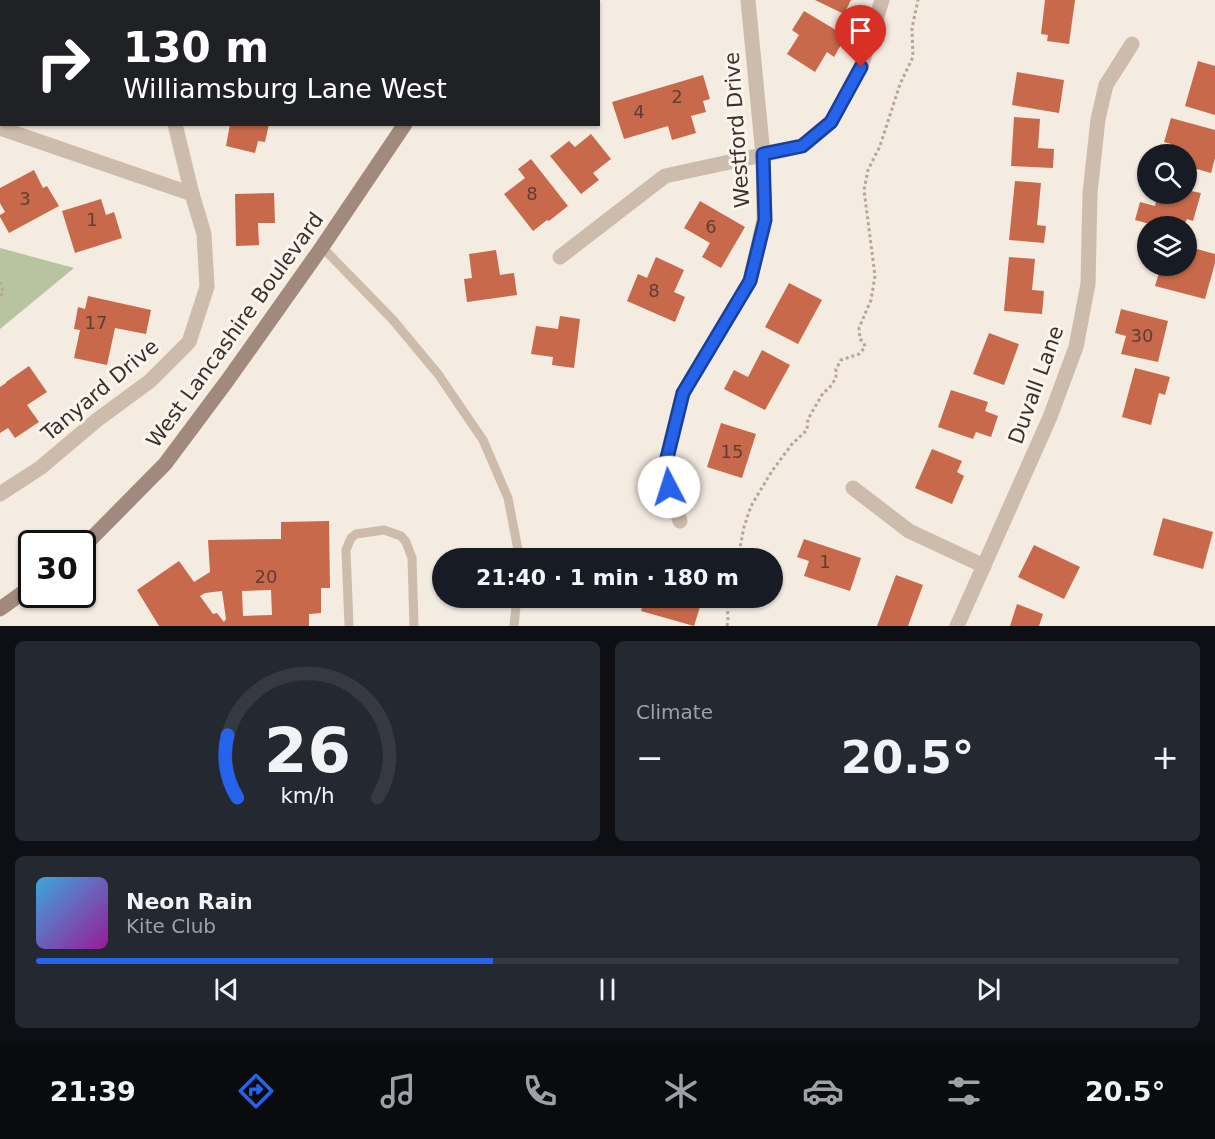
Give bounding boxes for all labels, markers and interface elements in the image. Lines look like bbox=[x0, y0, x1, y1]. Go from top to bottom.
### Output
pin bbox=[835, 5, 886, 67]
icon: arrive bbox=[844, 14, 877, 47]
text: 130 m bbox=[123, 23, 269, 72]
icon: right bbox=[24, 24, 102, 102]
street label: Westford Drive bbox=[720, 51, 754, 209]
text: Williamsburg Lane West bbox=[123, 73, 447, 104]
house number: 2 bbox=[671, 86, 683, 107]
house number: 4 bbox=[633, 101, 645, 122]
map controls bbox=[1137, 144, 1197, 276]
button: search bbox=[1137, 144, 1197, 204]
house number: 8 bbox=[526, 183, 538, 204]
house number: 3 bbox=[19, 188, 31, 209]
street label: West Lancashire Boulevard bbox=[142, 208, 328, 452]
house number: 1 bbox=[86, 209, 98, 230]
house number: 6 bbox=[705, 216, 717, 237]
button: layers bbox=[1137, 216, 1197, 276]
house number: 8 bbox=[648, 280, 660, 301]
house number: 17 bbox=[85, 312, 107, 333]
street label: Duvall Lane bbox=[1004, 323, 1068, 447]
house number: 30 bbox=[1131, 325, 1153, 346]
street label: Tanyard Drive bbox=[36, 334, 163, 446]
house number: 15 bbox=[721, 441, 743, 462]
position arrow bbox=[637, 455, 701, 519]
speed limit sign: 30 bbox=[18, 530, 96, 608]
house number: 1 bbox=[819, 551, 831, 572]
text: 21:40 · 1 min · 180 m bbox=[476, 565, 739, 590]
house number: 20 bbox=[255, 566, 277, 587]
text: Climate bbox=[636, 700, 713, 724]
text: 26 bbox=[264, 714, 351, 787]
text: 20.5° bbox=[841, 731, 974, 784]
text: − bbox=[636, 738, 664, 777]
text: + bbox=[1151, 738, 1179, 777]
text: km/h bbox=[280, 783, 335, 808]
text: Neon Rain bbox=[126, 889, 253, 914]
text: Kite Club bbox=[126, 914, 216, 938]
icon: previous bbox=[210, 973, 243, 1006]
icon: pause bbox=[591, 973, 624, 1006]
icon: next bbox=[972, 973, 1005, 1006]
icon: directions bbox=[235, 1070, 277, 1112]
icon: music bbox=[377, 1070, 419, 1112]
icon: phone bbox=[519, 1070, 561, 1112]
icon: climate bbox=[660, 1070, 702, 1112]
icon: car bbox=[802, 1070, 844, 1112]
icon: filters bbox=[943, 1070, 985, 1112]
text: 21:39 bbox=[50, 1076, 136, 1107]
text: 20.5° bbox=[1085, 1076, 1165, 1107]

